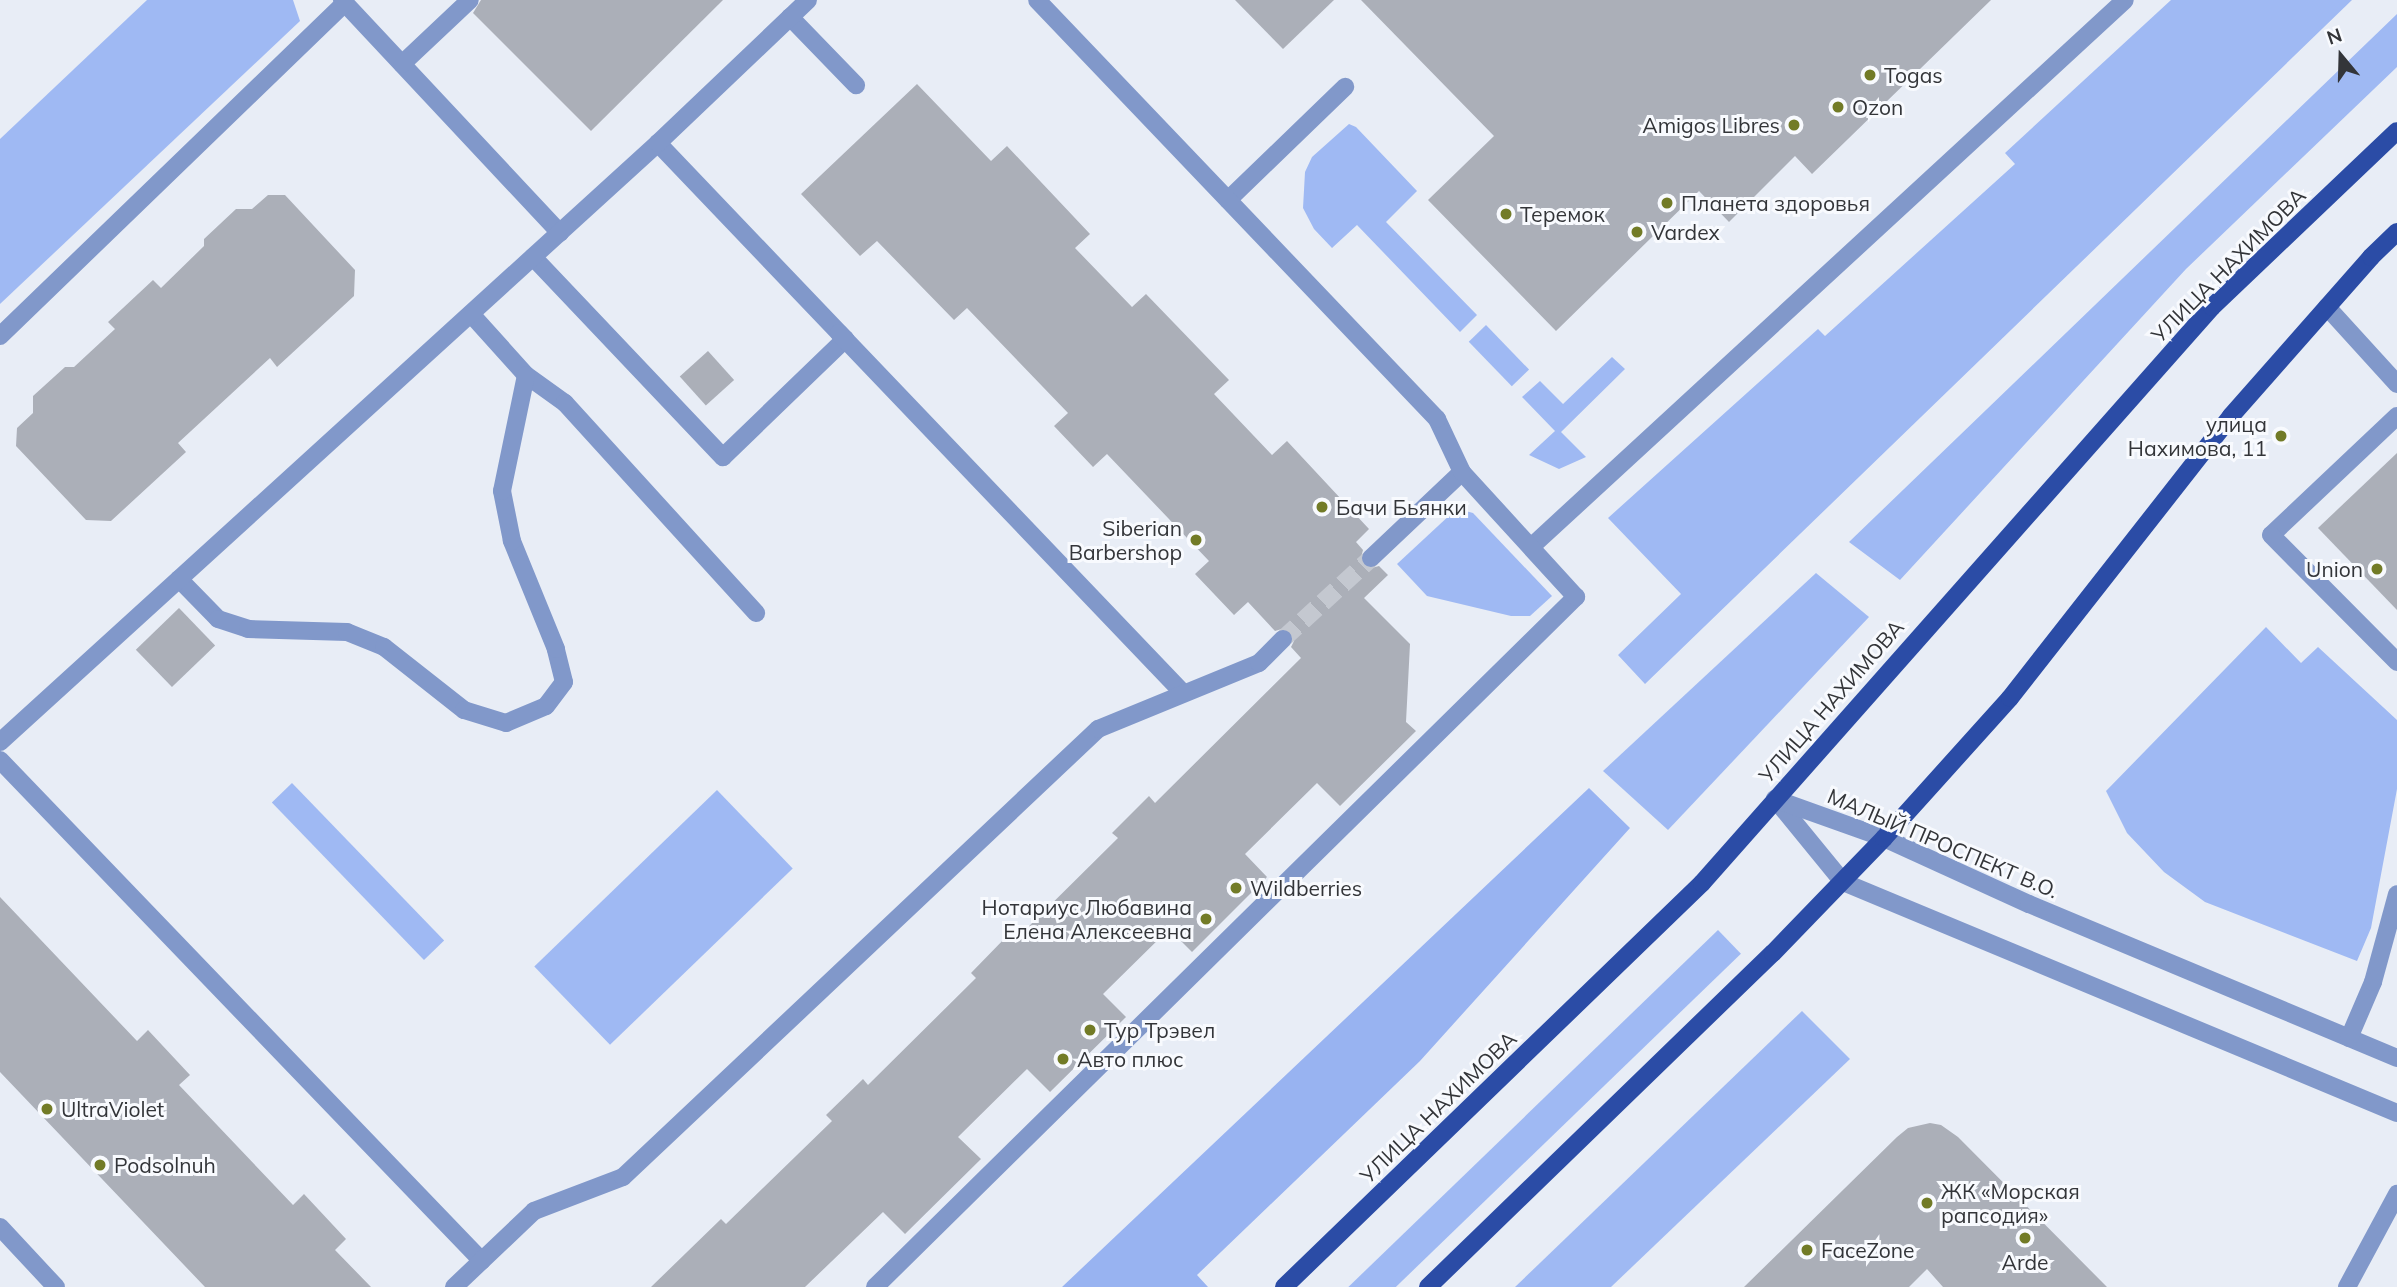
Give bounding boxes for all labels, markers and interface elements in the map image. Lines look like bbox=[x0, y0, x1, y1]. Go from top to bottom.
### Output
north arrow bbox=[2306, 21, 2376, 91]
text: N bbox=[2323, 22, 2345, 50]
place label: Togas bbox=[1884, 62, 1943, 88]
marker: Togas bbox=[1862, 67, 1878, 83]
place label: Ozon bbox=[1852, 94, 1903, 120]
marker: Ozon bbox=[1830, 99, 1846, 115]
place label: Amigos Libres bbox=[1642, 112, 1780, 138]
marker: Amigos Libres bbox=[1786, 117, 1802, 133]
street label: УЛИЦА НАХИМОВА bbox=[2146, 183, 2310, 347]
place label: Планета здоровья bbox=[1681, 190, 1870, 216]
marker: Планета здоровья bbox=[1659, 195, 1675, 211]
place label: Теремок bbox=[1520, 201, 1605, 227]
marker: Теремок bbox=[1498, 206, 1514, 222]
place label: Vardex bbox=[1651, 219, 1720, 245]
marker: Vardex bbox=[1629, 224, 1645, 240]
place label: улица Нахимова, 11 bbox=[2128, 411, 2267, 461]
marker: улица Нахимова, 11 bbox=[2273, 428, 2289, 444]
place label: Бачи Бьянки bbox=[1336, 494, 1467, 520]
marker: Бачи Бьянки bbox=[1314, 499, 1330, 515]
place label: Siberian Barbershop bbox=[1069, 515, 1182, 565]
marker: Siberian Barbershop bbox=[1188, 532, 1204, 548]
place label: Union bbox=[2306, 556, 2363, 582]
marker: Union bbox=[2369, 561, 2385, 577]
street label: УЛИЦА НАХИМОВА bbox=[1753, 614, 1909, 788]
street label: МАЛЫЙ ПРОСПЕКТ В.О. bbox=[1824, 783, 2062, 903]
place label: Wildberries bbox=[1250, 875, 1362, 901]
marker: Wildberries bbox=[1228, 880, 1244, 896]
place label: Нотариус Любавина Елена Алексеевна bbox=[982, 894, 1192, 944]
marker: Нотариус Любавина Елена Алексеевна bbox=[1198, 911, 1214, 927]
place label: Тур Трэвел bbox=[1104, 1017, 1215, 1043]
marker: Тур Трэвел bbox=[1082, 1022, 1098, 1038]
street label: УЛИЦА НАХИМОВА bbox=[1355, 1026, 1521, 1188]
place label: Авто плюс bbox=[1077, 1046, 1184, 1072]
marker: Авто плюс bbox=[1055, 1051, 1071, 1067]
place label: UltraViolet bbox=[61, 1096, 164, 1122]
marker: UltraViolet bbox=[39, 1101, 55, 1117]
place label: Podsolnuh bbox=[114, 1152, 216, 1178]
marker: Podsolnuh bbox=[92, 1157, 108, 1173]
place label: ЖК «Морская рапсодия» bbox=[1941, 1178, 2080, 1228]
marker: ЖК «Морская рапсодия» bbox=[1919, 1195, 1935, 1211]
marker: Arde bbox=[2017, 1230, 2033, 1246]
place label: FaceZone bbox=[1821, 1237, 1915, 1263]
marker: FaceZone bbox=[1799, 1242, 1815, 1258]
place label: Arde bbox=[2002, 1249, 2048, 1275]

